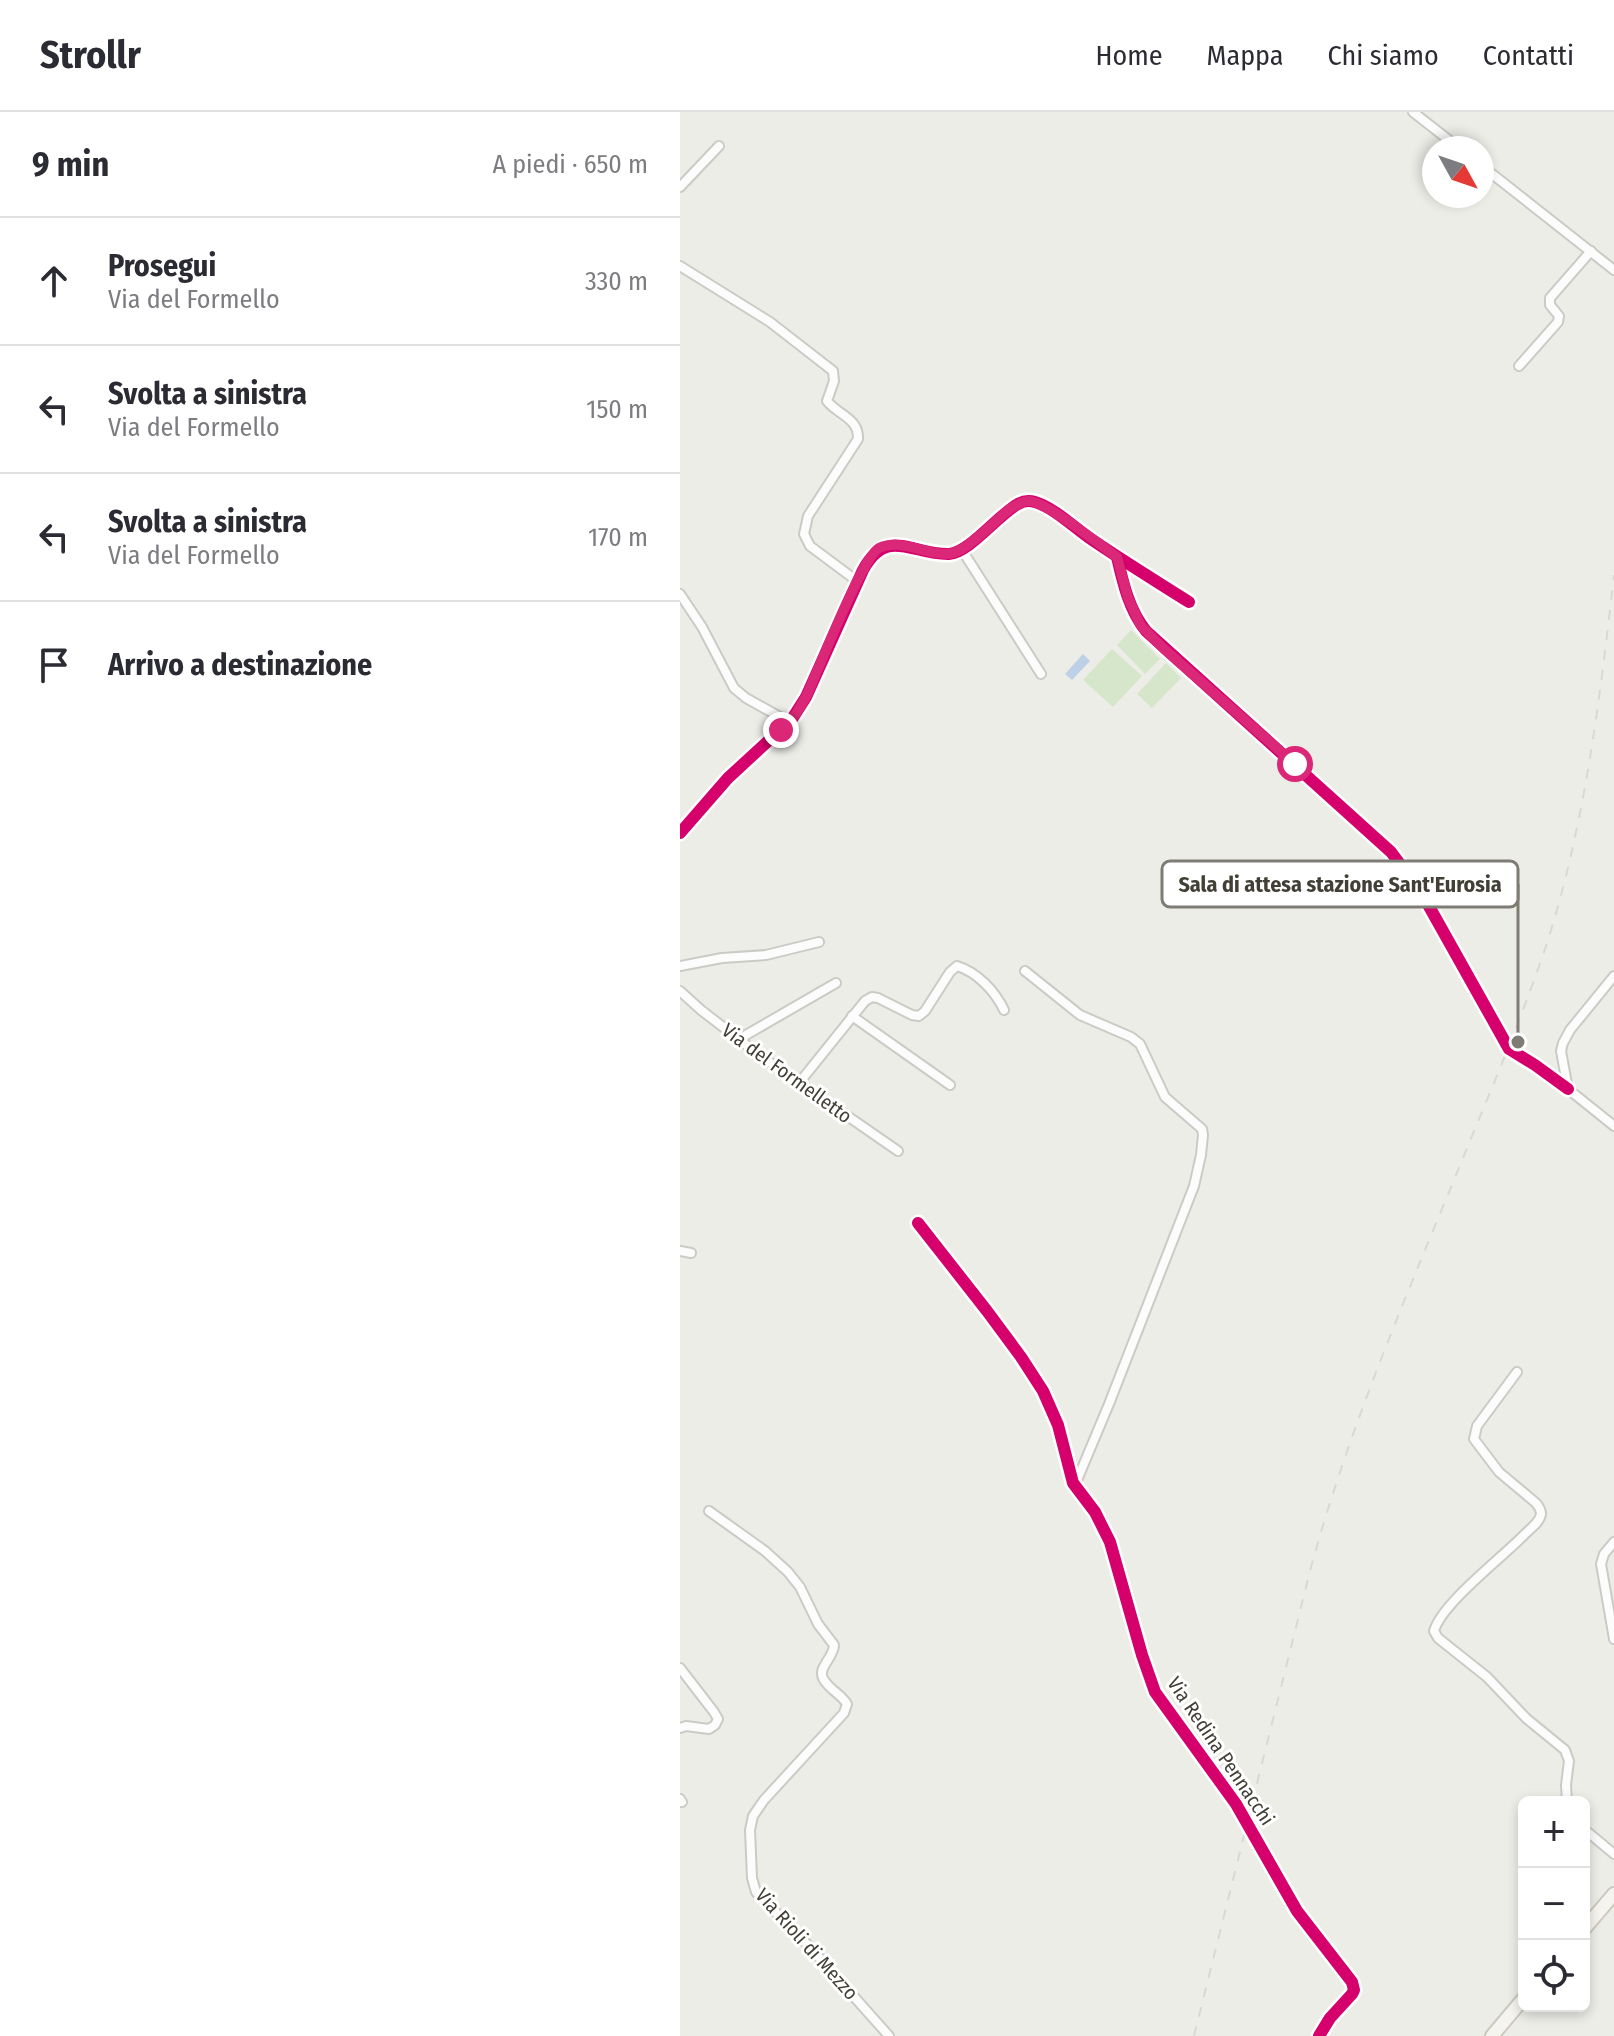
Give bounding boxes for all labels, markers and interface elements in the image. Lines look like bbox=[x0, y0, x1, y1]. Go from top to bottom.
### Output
text: Strollr bbox=[40, 32, 141, 78]
text: Home bbox=[1096, 39, 1163, 72]
text: Mappa bbox=[1207, 39, 1283, 72]
text: Chi siamo bbox=[1327, 39, 1439, 72]
text: Contatti bbox=[1483, 39, 1574, 72]
north arrow bbox=[1422, 136, 1494, 208]
text: 9 min bbox=[32, 144, 109, 185]
text: A piedi · 650 m bbox=[492, 149, 648, 180]
text: Prosegui bbox=[108, 248, 216, 284]
icon: ahead bbox=[32, 259, 76, 303]
text: 330 m bbox=[585, 266, 648, 297]
text: Via del Formello bbox=[108, 284, 280, 315]
text: Svolta a sinistra bbox=[108, 376, 307, 412]
icon: left bbox=[32, 387, 76, 431]
text: 150 m bbox=[586, 394, 648, 425]
text: Via del Formello bbox=[108, 412, 280, 443]
text: Svolta a sinistra bbox=[108, 504, 307, 540]
icon: left bbox=[32, 515, 76, 559]
text: 170 m bbox=[588, 522, 648, 553]
text: Via del Formello bbox=[108, 540, 280, 571]
icon: arrive bbox=[32, 643, 76, 687]
text: Arrivo a destinazione bbox=[108, 647, 372, 683]
route end bbox=[763, 712, 799, 748]
route start bbox=[1277, 746, 1313, 782]
callout: Sala di attesa stazione Sant'Eurosia bbox=[1162, 861, 1518, 907]
text: Sala di attesa stazione Sant'Eurosia bbox=[1178, 871, 1502, 898]
street label: Via del Formelletto bbox=[717, 1018, 857, 1128]
street label: Via Redina Pennacchi bbox=[1162, 1672, 1280, 1830]
map controls bbox=[1518, 1796, 1590, 2012]
button: + bbox=[1518, 1796, 1590, 1868]
button: − bbox=[1518, 1868, 1590, 1940]
street label: Via Rioli di Mezzo bbox=[751, 1883, 863, 2005]
button: locate bbox=[1518, 1940, 1590, 2012]

